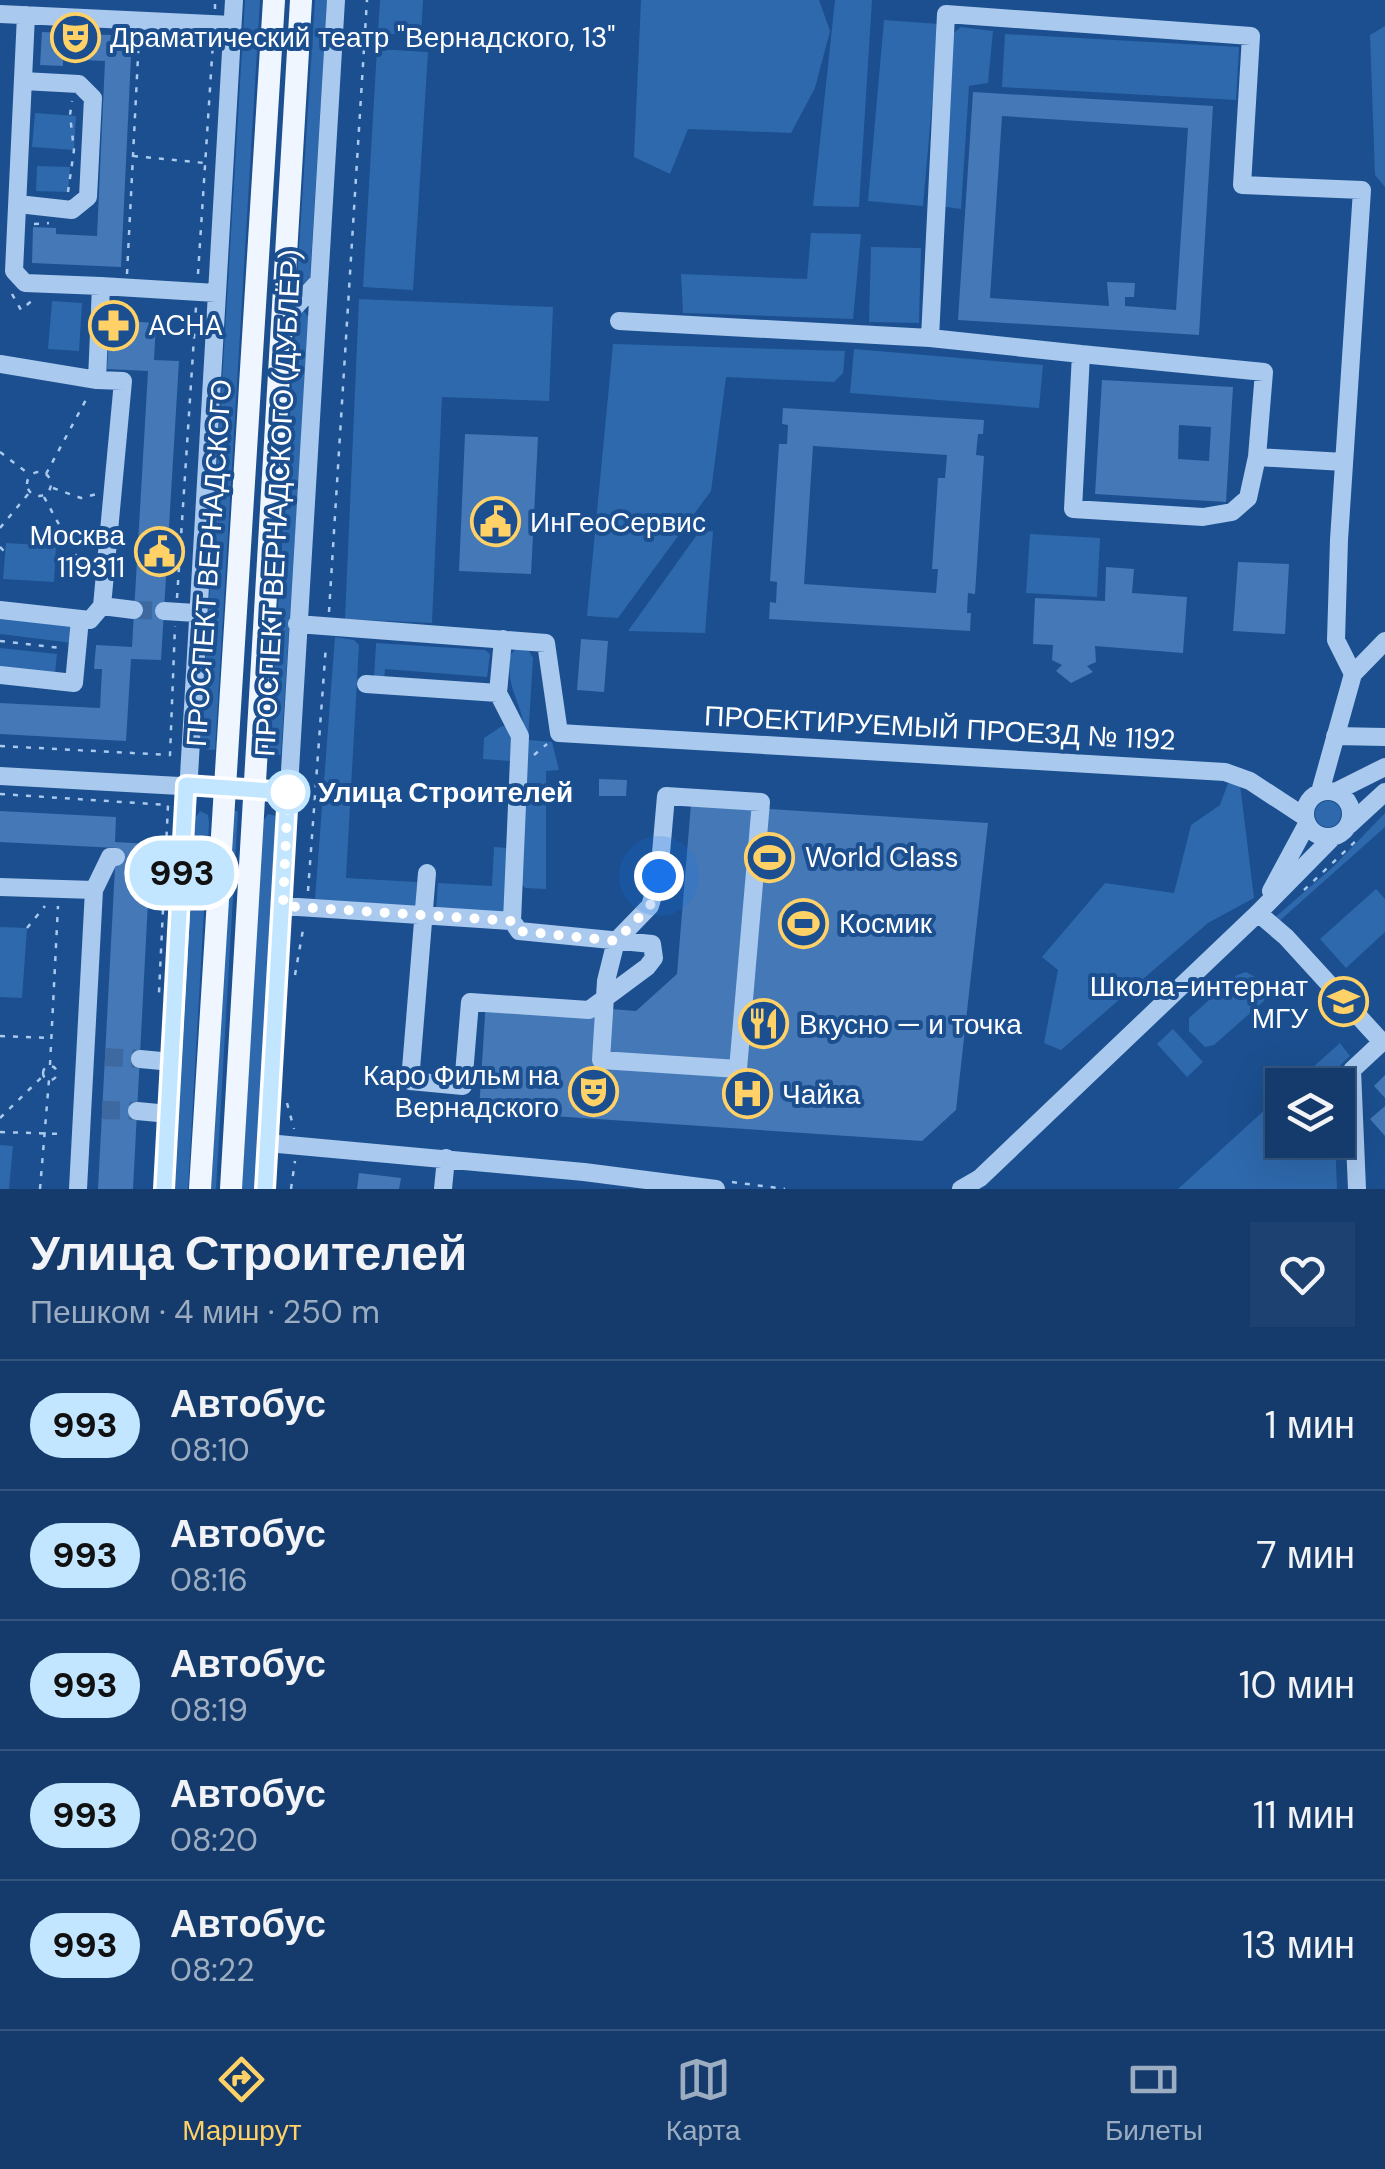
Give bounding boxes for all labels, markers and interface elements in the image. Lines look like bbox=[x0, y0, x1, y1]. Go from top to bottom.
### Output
theatre icon: Драматический театр "Вернадского, 13" bbox=[49, 11, 101, 63]
place label: Драматический театр "Вернадского, 13" bbox=[110, 19, 615, 56]
street label: ПРОСПЕКТ ВЕРНАДСКОГО (ДУБЛЁР) bbox=[246, 249, 310, 757]
pharmacy icon: ACHA bbox=[87, 299, 139, 351]
place label: ACHA bbox=[148, 307, 223, 344]
street label: ПРОСПЕКТ ВЕРНАДСКОГО bbox=[178, 378, 240, 748]
public building icon: ИнГеоСервис bbox=[469, 496, 521, 548]
place label: ИнГеоСервис bbox=[530, 504, 706, 541]
place label: Москва 119311 bbox=[29, 517, 125, 586]
public building icon: Москва 119311 bbox=[134, 525, 186, 577]
street label: ПРОЕКТИРУЕМЫЙ ПРОЕЗД № 1192 bbox=[703, 697, 1177, 759]
marker: Улица Строителей bbox=[267, 771, 309, 813]
place label: Улица Строителей bbox=[318, 774, 573, 811]
sports icon: World Class bbox=[744, 831, 796, 883]
place label: World Class bbox=[805, 839, 959, 876]
line badge: 993 bbox=[124, 840, 240, 906]
text: 993 bbox=[149, 850, 215, 896]
your location bbox=[634, 851, 684, 901]
sports icon: Космик bbox=[778, 897, 830, 949]
place label: Космик bbox=[839, 905, 933, 942]
place label: Школа-интернат МГУ bbox=[1090, 968, 1308, 1037]
school or university icon: Школа-интернат МГУ bbox=[1317, 976, 1369, 1028]
restaurant icon: Вкусно — и точка bbox=[738, 998, 790, 1050]
place label: Вкусно — и точка bbox=[799, 1006, 1022, 1043]
place label: Каро Фильм на Вернадского bbox=[363, 1057, 559, 1126]
theatre icon: Каро Фильм на Вернадского bbox=[568, 1065, 620, 1117]
hospital icon: Чайка bbox=[721, 1068, 773, 1120]
map controls bbox=[1265, 1068, 1355, 1158]
button: layers bbox=[1265, 1068, 1355, 1158]
place label: Чайка bbox=[782, 1076, 861, 1113]
text: Улица Строителей bbox=[30, 1222, 467, 1285]
button: heart bbox=[1250, 1222, 1355, 1327]
text: Пешком · 4 мин · 250 m bbox=[30, 1291, 380, 1333]
text: Автобус bbox=[170, 1379, 326, 1429]
text: 1 мин bbox=[1265, 1400, 1355, 1450]
text: 993 bbox=[52, 1402, 118, 1448]
text: 08:10 bbox=[170, 1429, 250, 1471]
text: Автобус bbox=[170, 1509, 326, 1559]
text: 7 мин bbox=[1256, 1530, 1355, 1580]
text: 993 bbox=[52, 1532, 118, 1578]
text: 08:16 bbox=[170, 1559, 248, 1601]
text: Автобус bbox=[170, 1639, 326, 1689]
text: 10 мин bbox=[1239, 1660, 1355, 1710]
text: 993 bbox=[52, 1662, 118, 1708]
text: 08:19 bbox=[170, 1689, 248, 1731]
text: Автобус bbox=[170, 1769, 326, 1819]
text: 11 мин bbox=[1253, 1790, 1355, 1840]
text: 993 bbox=[52, 1792, 118, 1838]
text: 08:20 bbox=[170, 1819, 258, 1861]
text: Автобус bbox=[170, 1899, 326, 1949]
text: 13 мин bbox=[1242, 1920, 1355, 1970]
text: 993 bbox=[52, 1922, 118, 1968]
text: 08:22 bbox=[170, 1949, 255, 1991]
tab: Маршрут bbox=[182, 2052, 301, 2149]
tab: Карта bbox=[666, 2052, 741, 2149]
tab: Билеты bbox=[1105, 2052, 1203, 2149]

